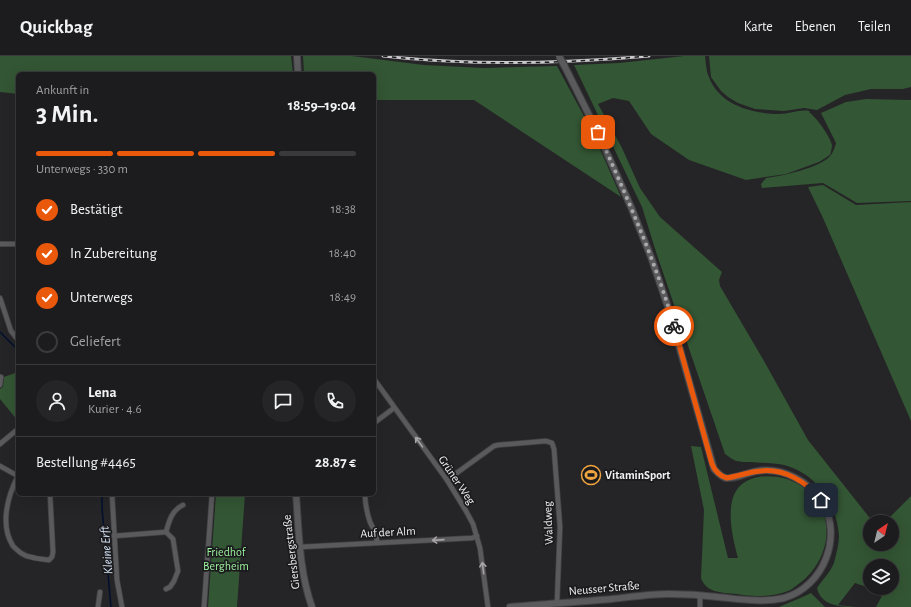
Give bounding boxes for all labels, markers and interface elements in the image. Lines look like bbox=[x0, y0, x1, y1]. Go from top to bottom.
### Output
text: Quickbag bbox=[20, 18, 92, 37]
text: Karte bbox=[744, 20, 773, 34]
text: Ebenen bbox=[795, 20, 836, 34]
text: Teilen bbox=[858, 20, 891, 34]
text: Ankunft in bbox=[36, 84, 89, 97]
text: 18:59–19:04 bbox=[288, 98, 356, 113]
text: 3 Min. bbox=[36, 101, 98, 127]
pin bbox=[581, 115, 615, 149]
icon: bag bbox=[587, 121, 609, 143]
text: Unterwegs · 330 m bbox=[36, 163, 128, 176]
icon: check bbox=[36, 199, 58, 221]
text: Bestätigt bbox=[70, 202, 123, 217]
text: 18:38 bbox=[331, 203, 356, 216]
icon: check bbox=[36, 243, 58, 265]
text: In Zubereitung bbox=[70, 246, 157, 261]
text: 18:40 bbox=[329, 247, 356, 260]
icon: check bbox=[36, 287, 58, 309]
text: Unterwegs bbox=[70, 290, 133, 305]
text: 18:49 bbox=[330, 291, 356, 304]
courier bbox=[654, 306, 694, 346]
icon: bike bbox=[663, 315, 685, 337]
text: Geliefert bbox=[70, 334, 121, 349]
button: person bbox=[36, 380, 78, 422]
button: chat bbox=[262, 380, 304, 422]
button: phone bbox=[314, 380, 356, 422]
text: Lena bbox=[88, 385, 117, 400]
text: Kurier · 4.6 bbox=[88, 403, 142, 416]
one-way arrow bbox=[415, 437, 423, 448]
street label: Grüner Weg bbox=[436, 453, 478, 507]
text: Bestellung #4465 bbox=[36, 455, 136, 470]
text: 28.87 € bbox=[315, 455, 356, 470]
sports icon: VitaminSport bbox=[580, 464, 602, 486]
place label: VitaminSport bbox=[605, 469, 670, 481]
pin bbox=[804, 483, 838, 517]
icon: home bbox=[810, 489, 832, 511]
street label: Waldweg bbox=[541, 501, 555, 545]
street label: Giersbergstraße bbox=[280, 514, 302, 590]
north arrow bbox=[863, 515, 899, 551]
map controls bbox=[863, 515, 899, 595]
water label: Kleine Erft bbox=[98, 525, 116, 575]
street label: Auf der Alm bbox=[360, 525, 416, 539]
one-way arrow bbox=[432, 536, 445, 543]
park label: Friedhof Bergheim bbox=[203, 546, 249, 572]
button: layers bbox=[863, 559, 899, 595]
one-way arrow bbox=[479, 562, 487, 575]
street label: Neusser Straße bbox=[568, 579, 640, 597]

